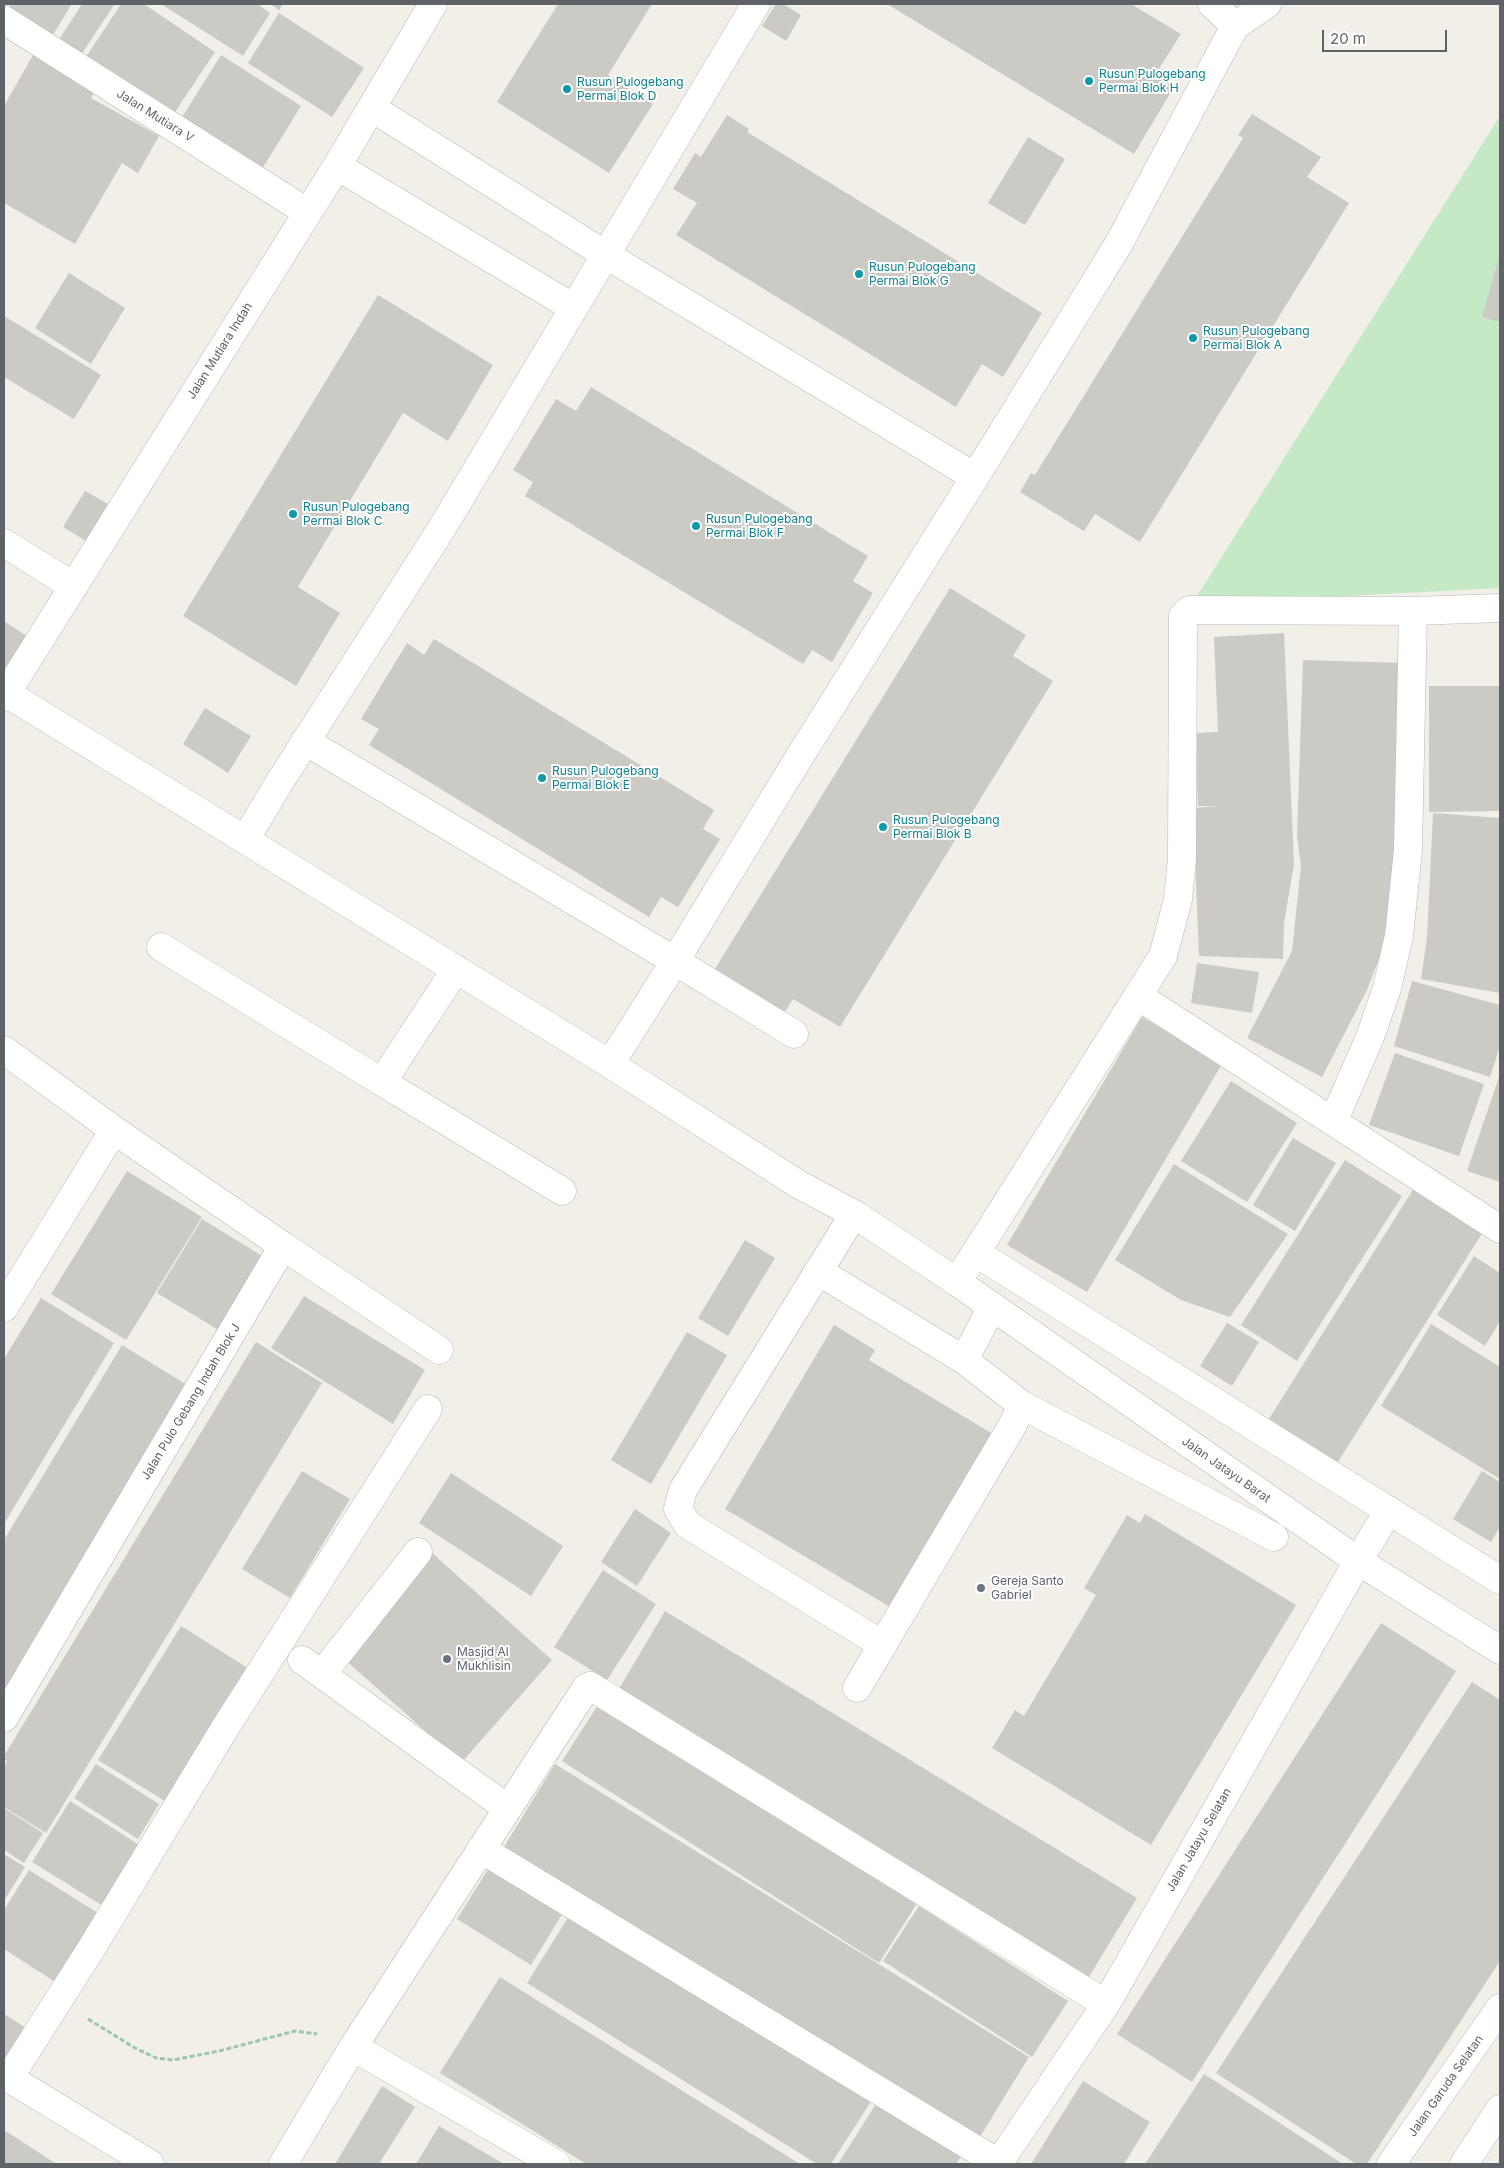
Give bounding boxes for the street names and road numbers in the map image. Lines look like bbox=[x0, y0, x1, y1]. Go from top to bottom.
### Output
street label: Jalan Mutiara V bbox=[114, 87, 196, 145]
street label: Jalan Mutiara Indah bbox=[184, 300, 256, 402]
street label: Jalan Pulo Gebang Indah Blok J bbox=[139, 1321, 243, 1483]
street label: Jalan Jatayu Barat bbox=[1179, 1434, 1273, 1506]
street label: Jalan Jatayu Selatan bbox=[1163, 1786, 1235, 1894]
street label: Jalan Garuda Selatan bbox=[1406, 2032, 1486, 2140]

